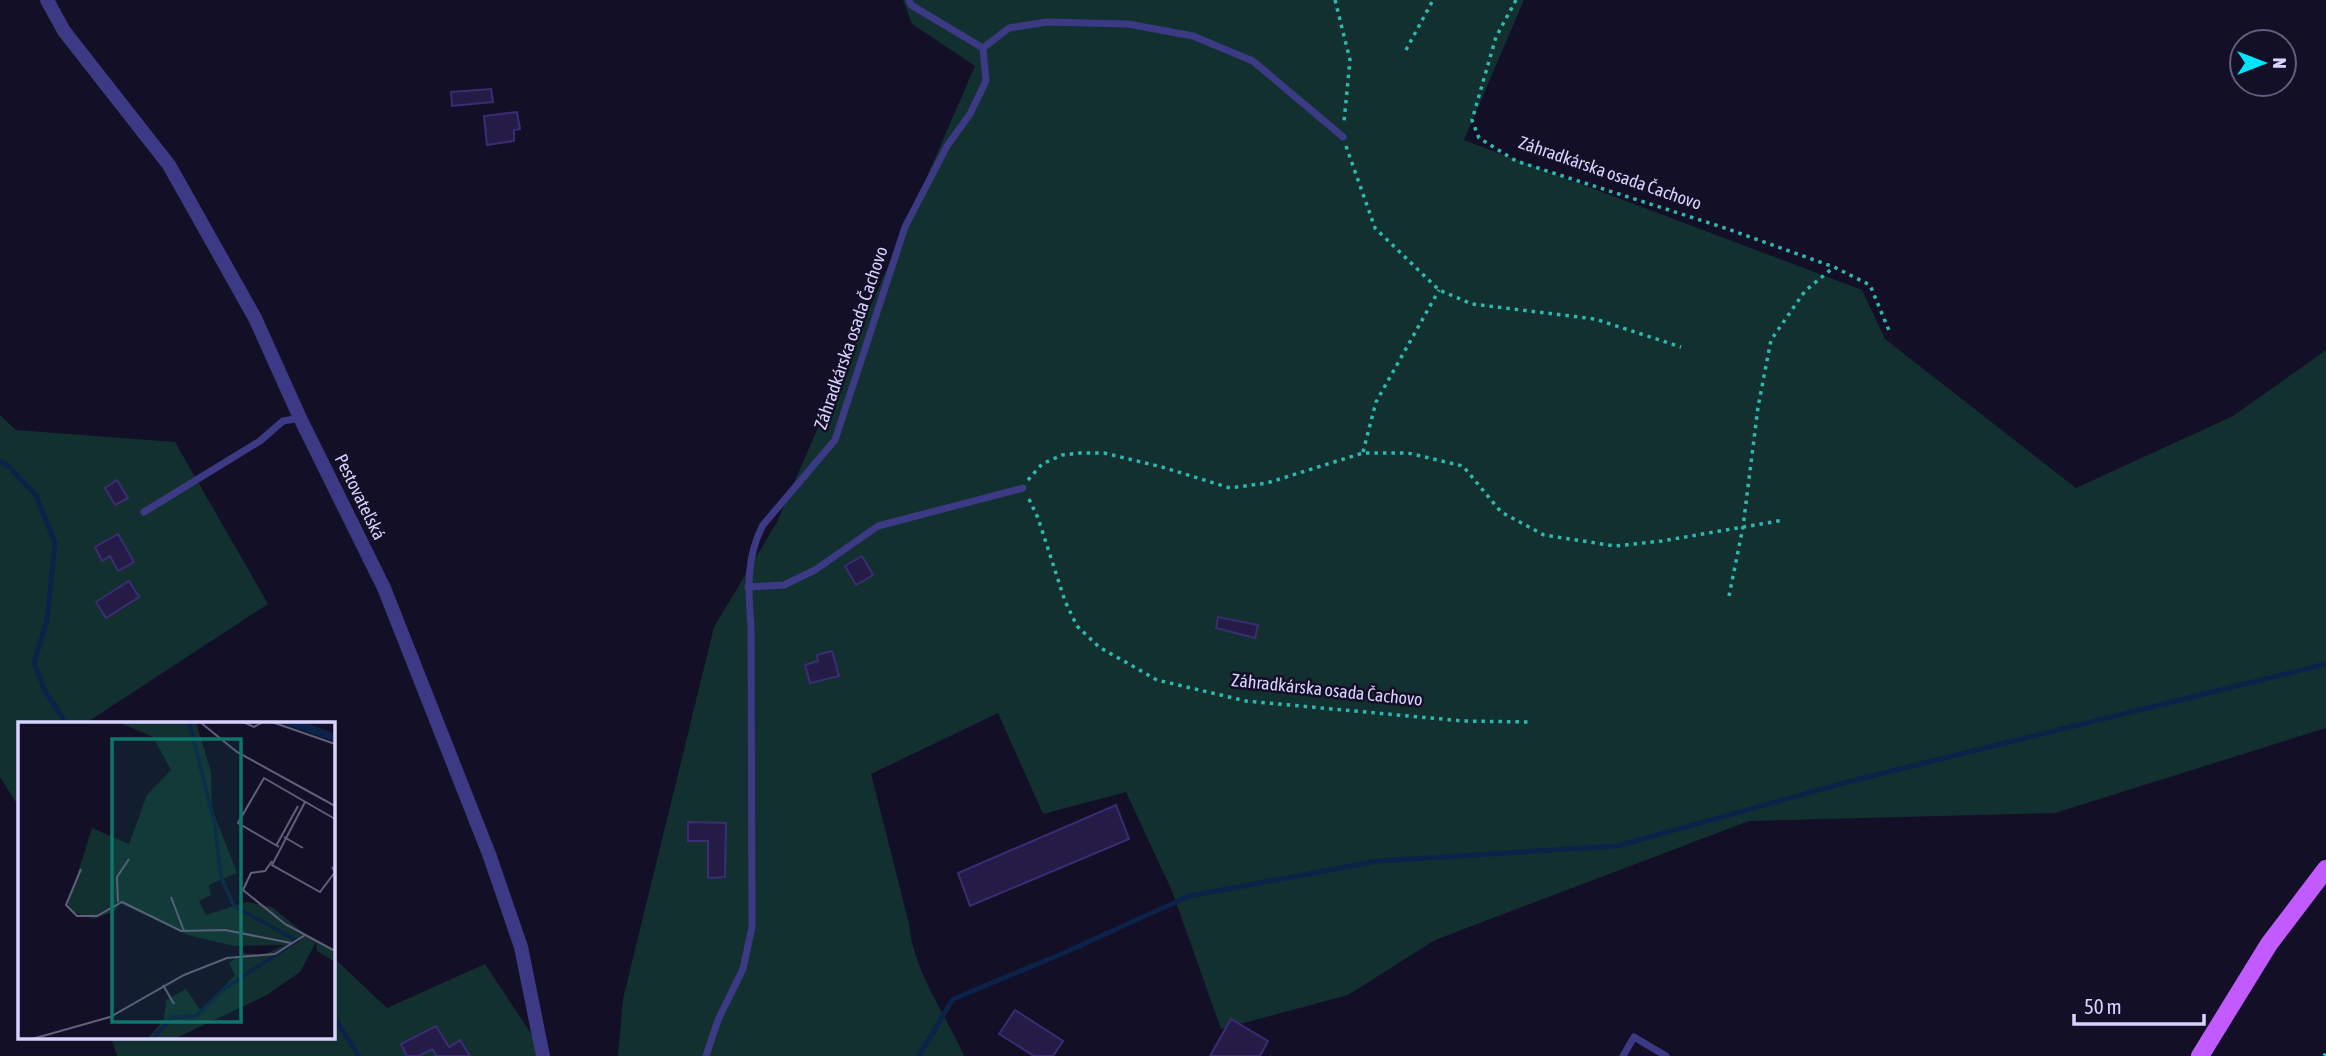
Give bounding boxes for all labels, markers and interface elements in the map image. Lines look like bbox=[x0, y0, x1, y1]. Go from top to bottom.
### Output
north arrow bbox=[2228, 28, 2298, 98]
text: N bbox=[2269, 57, 2291, 69]
street label: Záhradkárska osada Čachovo bbox=[1516, 131, 1704, 214]
street label: Záhradkárska osada Čachovo bbox=[809, 244, 892, 432]
street label: Pestovateľská bbox=[331, 451, 390, 543]
street label: Záhradkárska osada Čachovo bbox=[1230, 669, 1424, 710]
inset map bbox=[18, 722, 334, 1038]
scale bar bbox=[2074, 982, 2204, 1026]
text: 50 m bbox=[2084, 994, 2122, 1018]

